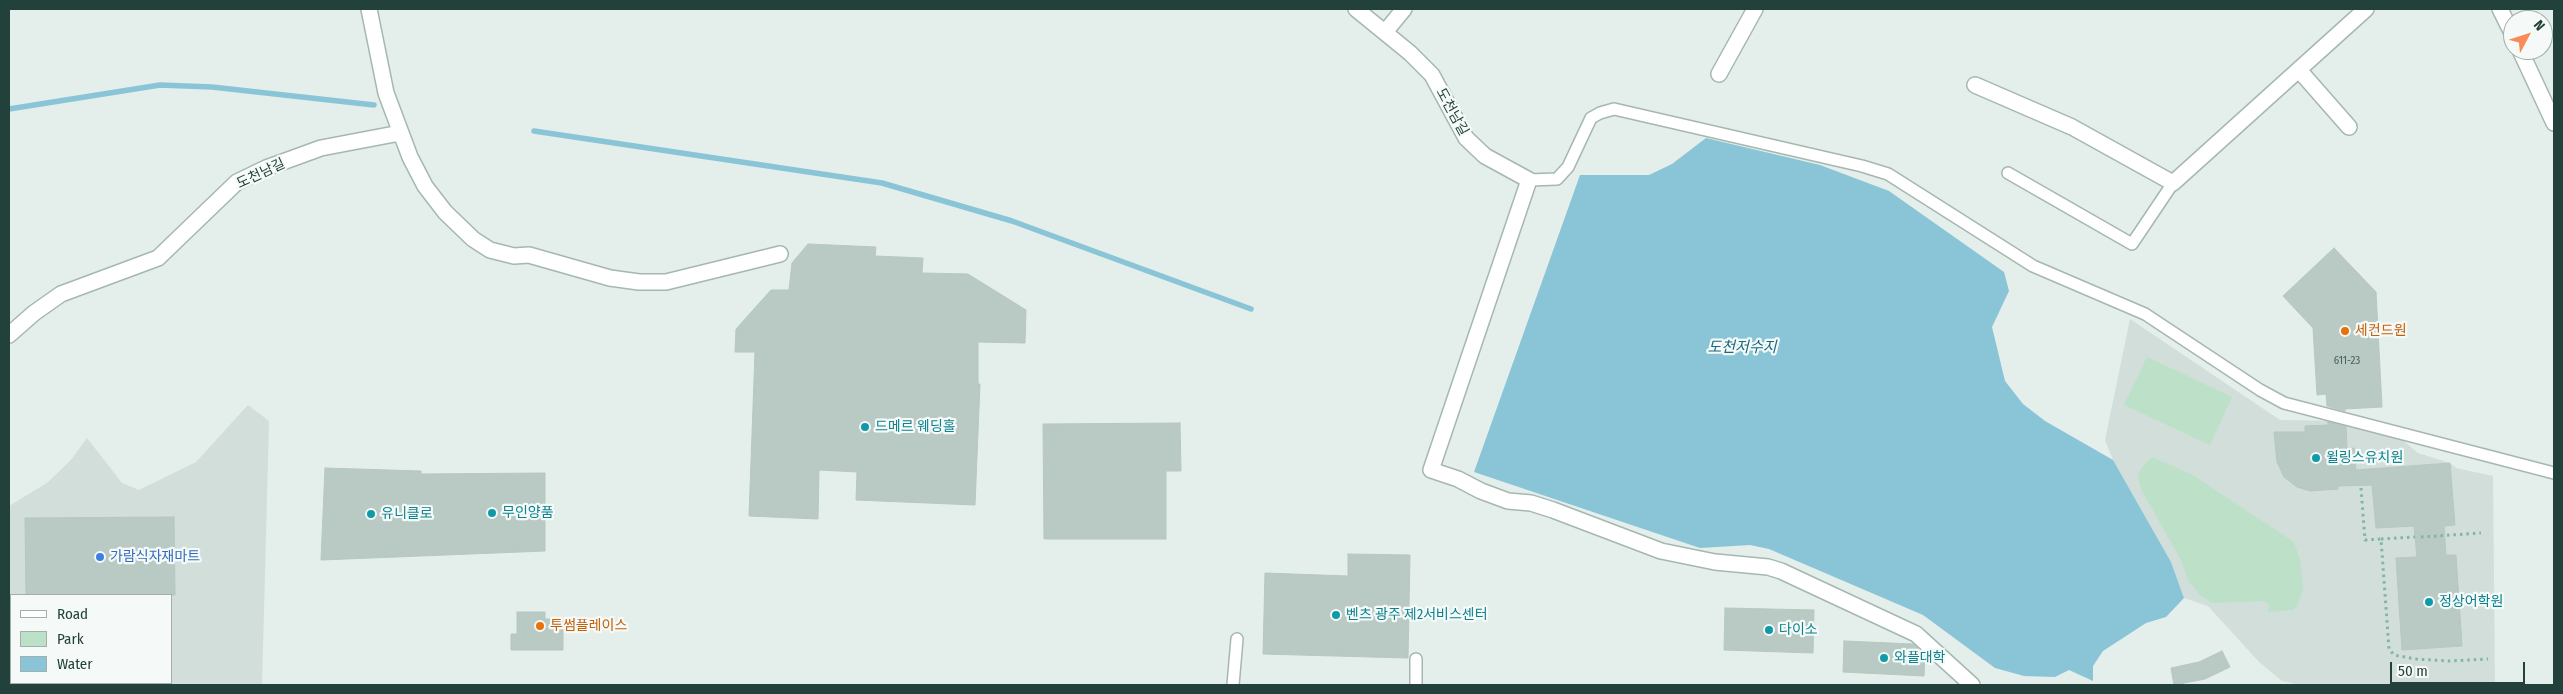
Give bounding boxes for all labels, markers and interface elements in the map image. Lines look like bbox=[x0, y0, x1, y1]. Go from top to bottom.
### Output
north arrow bbox=[2503, 10, 2553, 60]
text: N bbox=[2530, 17, 2548, 34]
street label: 도천남길 bbox=[1432, 85, 1472, 139]
street label: 도천남길 bbox=[234, 156, 288, 192]
place label: 세컨드원 bbox=[2355, 323, 2407, 339]
marker: 세컨드원 bbox=[2339, 325, 2351, 337]
water label: 도천저수지 bbox=[1708, 339, 1776, 357]
house number: 611-23 bbox=[2334, 354, 2360, 368]
place label: 드메르 웨딩홀 bbox=[875, 419, 956, 435]
marker: 드메르 웨딩홀 bbox=[859, 421, 871, 433]
place label: 윌링스유치원 bbox=[2326, 450, 2403, 466]
marker: 윌링스유치원 bbox=[2310, 452, 2322, 464]
place label: 무인양품 bbox=[502, 505, 554, 521]
place label: 유니클로 bbox=[381, 506, 433, 522]
marker: 무인양품 bbox=[486, 507, 498, 519]
marker: 유니클로 bbox=[365, 508, 377, 520]
place label: 가람식자재마트 bbox=[110, 549, 200, 565]
marker: 가람식자재마트 bbox=[94, 551, 106, 563]
legend bbox=[10, 594, 172, 684]
place label: 정상어학원 bbox=[2439, 594, 2503, 610]
marker: 정상어학원 bbox=[2423, 596, 2435, 608]
text: Road bbox=[57, 605, 88, 623]
place label: 벤츠 광주 제2서비스센터 bbox=[1346, 607, 1488, 623]
marker: 벤츠 광주 제2서비스센터 bbox=[1330, 609, 1342, 621]
place label: 투썸플레이스 bbox=[550, 618, 627, 634]
marker: 투썸플레이스 bbox=[534, 620, 546, 632]
place label: 다이소 bbox=[1779, 622, 1818, 638]
marker: 다이소 bbox=[1763, 624, 1775, 636]
text: Park bbox=[57, 630, 84, 648]
place label: 와플대학 bbox=[1894, 650, 1946, 666]
marker: 와플대학 bbox=[1878, 652, 1890, 664]
scale bar bbox=[2393, 652, 2528, 684]
text: Water bbox=[57, 655, 92, 673]
text: 50 m bbox=[2398, 662, 2428, 680]

